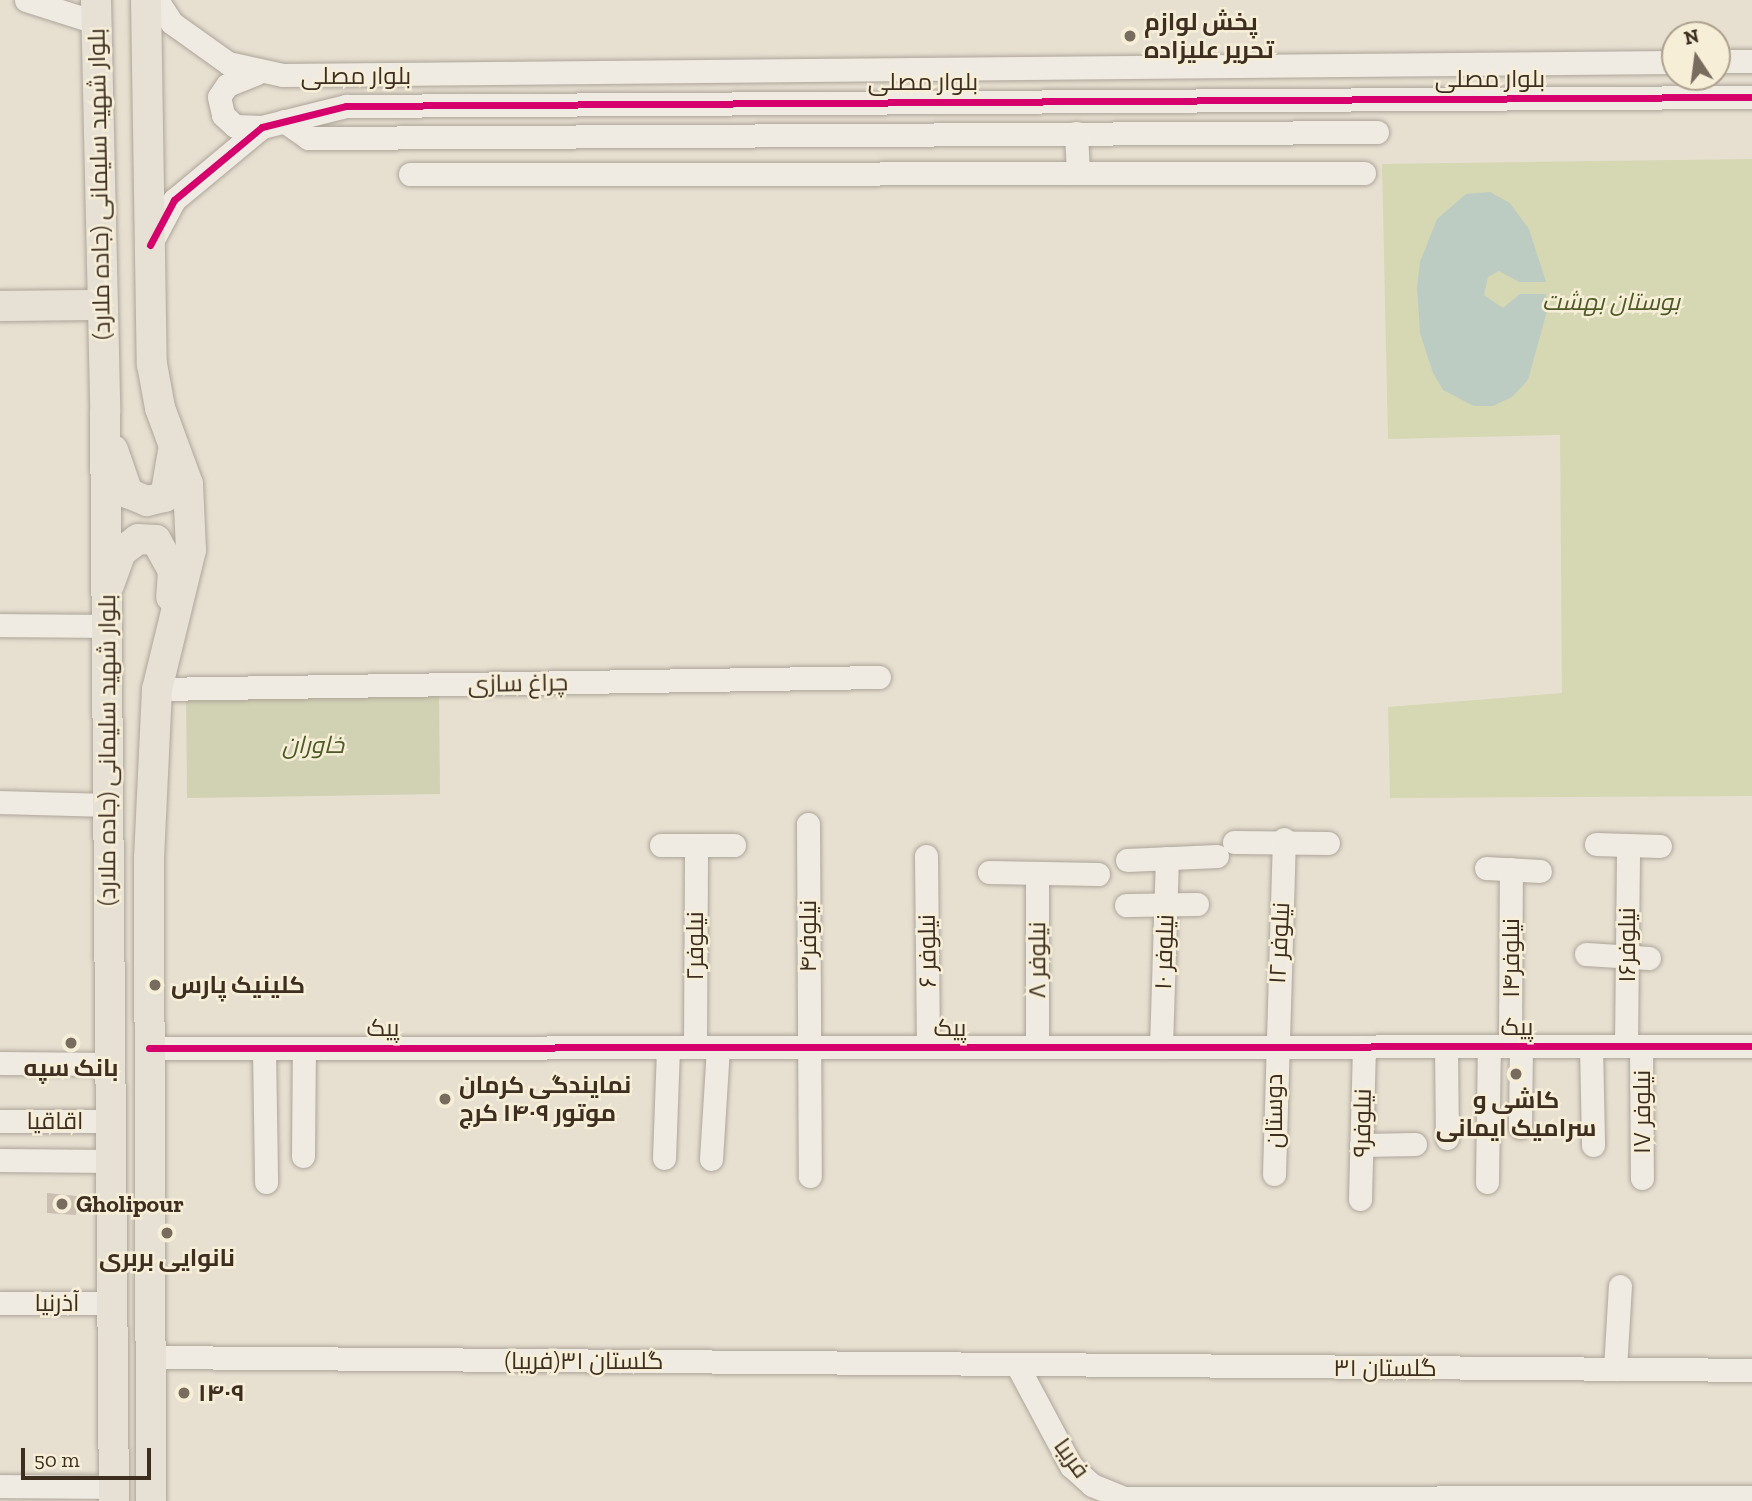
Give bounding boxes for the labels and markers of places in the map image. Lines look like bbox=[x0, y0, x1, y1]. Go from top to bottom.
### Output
place label: پخش لوازم تحریر علیزاده bbox=[1144, 8, 1274, 64]
marker: پخش لوازم تحریر علیزاده bbox=[1122, 28, 1138, 44]
place label: کلینیک پارس bbox=[171, 971, 305, 999]
marker: کلینیک پارس bbox=[145, 975, 165, 995]
marker: بانک سپه bbox=[63, 1035, 79, 1051]
place label: بانک سپه bbox=[23, 1054, 119, 1082]
marker: کاشی و سرامیک ایمانی bbox=[1508, 1066, 1524, 1082]
place label: نمایندگی کرمان موتور ۱۴۰۹ کرج bbox=[459, 1071, 631, 1127]
place label: کاشی و سرامیک ایمانی bbox=[1436, 1086, 1596, 1142]
marker: نمایندگی کرمان موتور ۱۴۰۹ کرج bbox=[437, 1091, 453, 1107]
place label: Gholipour bbox=[76, 1190, 184, 1218]
marker: Gholipour bbox=[54, 1196, 70, 1212]
marker: نانوایی بربری bbox=[159, 1225, 175, 1241]
place label: نانوایی بربری bbox=[99, 1244, 235, 1272]
place label: ۱۴۰۹ bbox=[198, 1379, 245, 1407]
marker: ۱۴۰۹ bbox=[176, 1385, 192, 1401]

